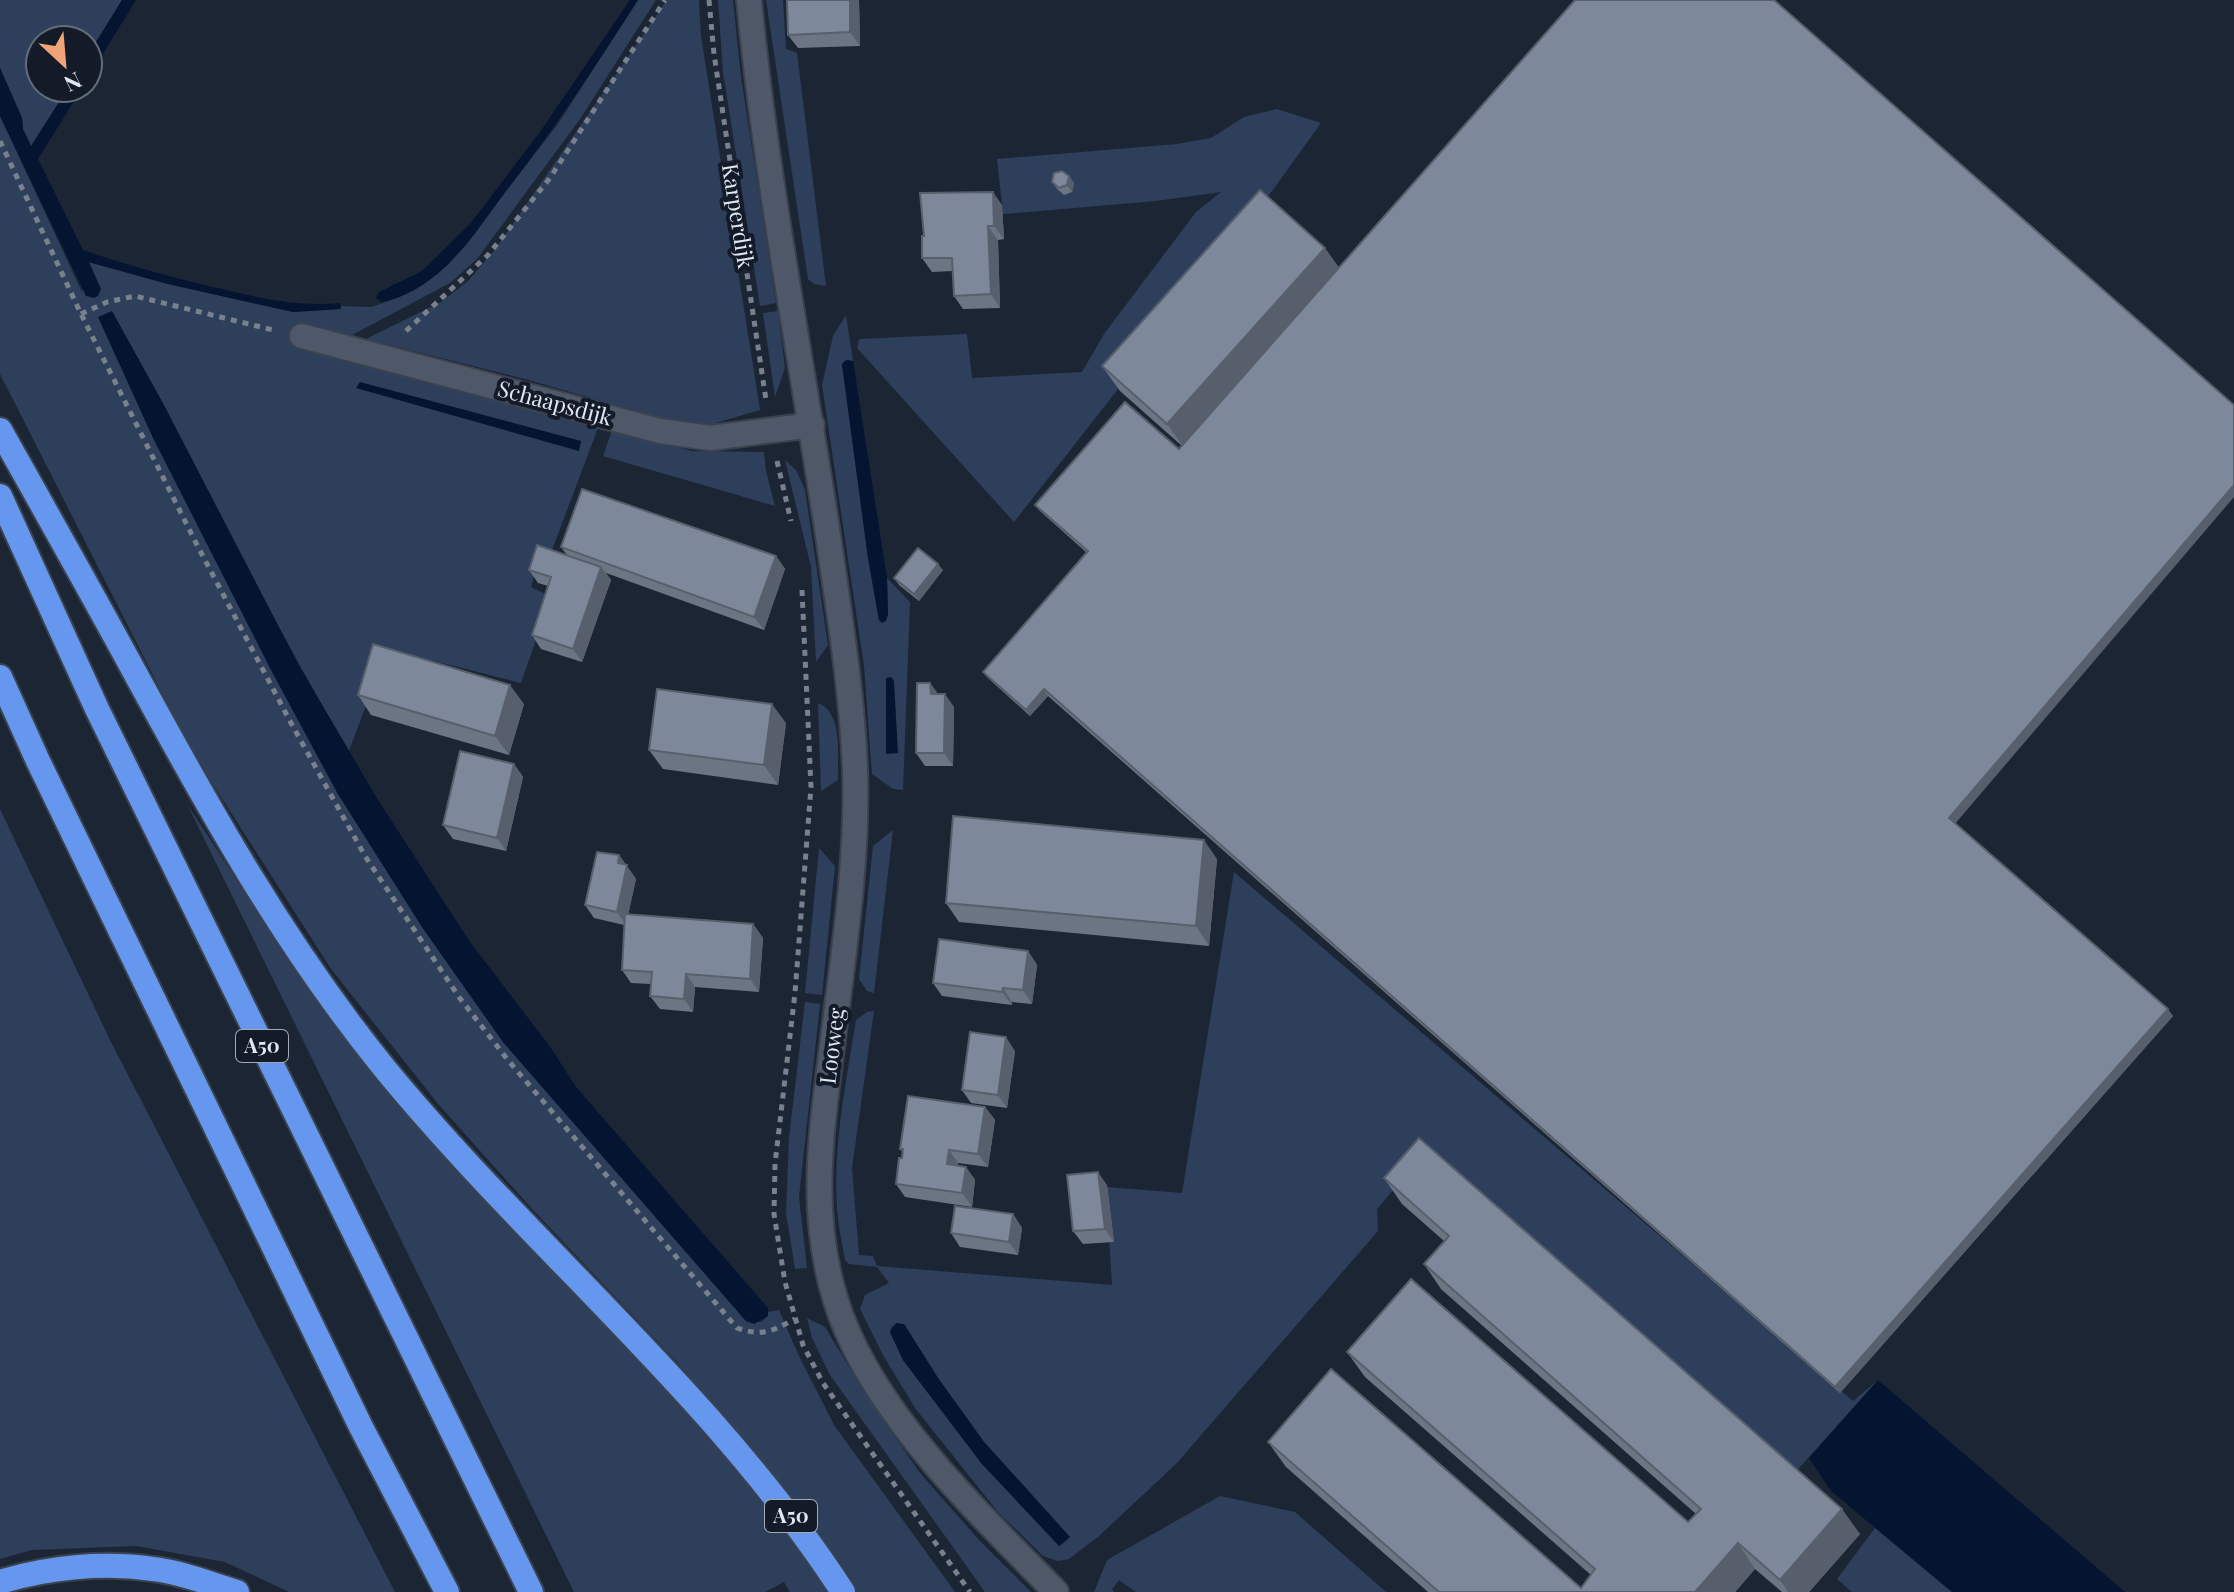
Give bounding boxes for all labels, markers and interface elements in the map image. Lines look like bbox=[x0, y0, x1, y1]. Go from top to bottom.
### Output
north arrow bbox=[24, 24, 104, 104]
text: N bbox=[59, 66, 87, 100]
street label: Karperdijk bbox=[716, 161, 762, 270]
street label: Schaapsdijk bbox=[495, 372, 616, 432]
street label: Looweg bbox=[811, 1006, 851, 1086]
road number: A50 bbox=[236, 1030, 288, 1062]
road number: A50 bbox=[765, 1500, 817, 1532]

